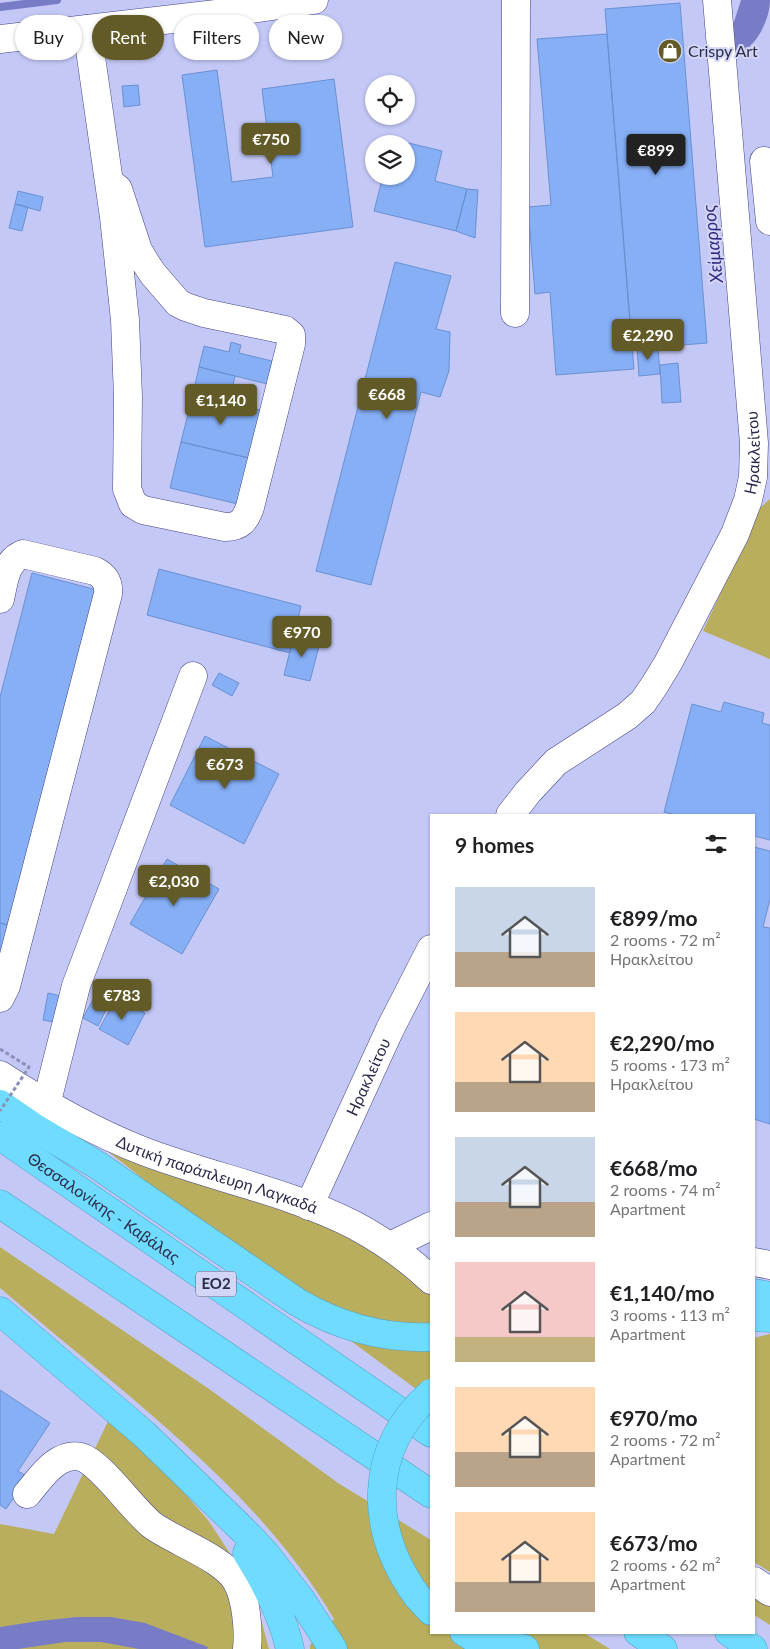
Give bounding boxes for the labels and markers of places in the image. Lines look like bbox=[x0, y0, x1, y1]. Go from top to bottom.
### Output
shop icon: Crispy Art bbox=[657, 38, 683, 64]
place label: Crispy Art bbox=[688, 41, 758, 60]
pin: €750 bbox=[241, 122, 301, 165]
pin: €899 bbox=[626, 134, 686, 176]
pin: €2,290 bbox=[607, 318, 689, 361]
pin: €668 bbox=[357, 378, 417, 420]
pin: €1,140 bbox=[180, 384, 262, 426]
pin: €970 bbox=[272, 616, 332, 658]
pin: €673 bbox=[195, 748, 255, 790]
pin: €2,030 bbox=[133, 864, 215, 907]
pin: €783 bbox=[92, 978, 152, 1021]

